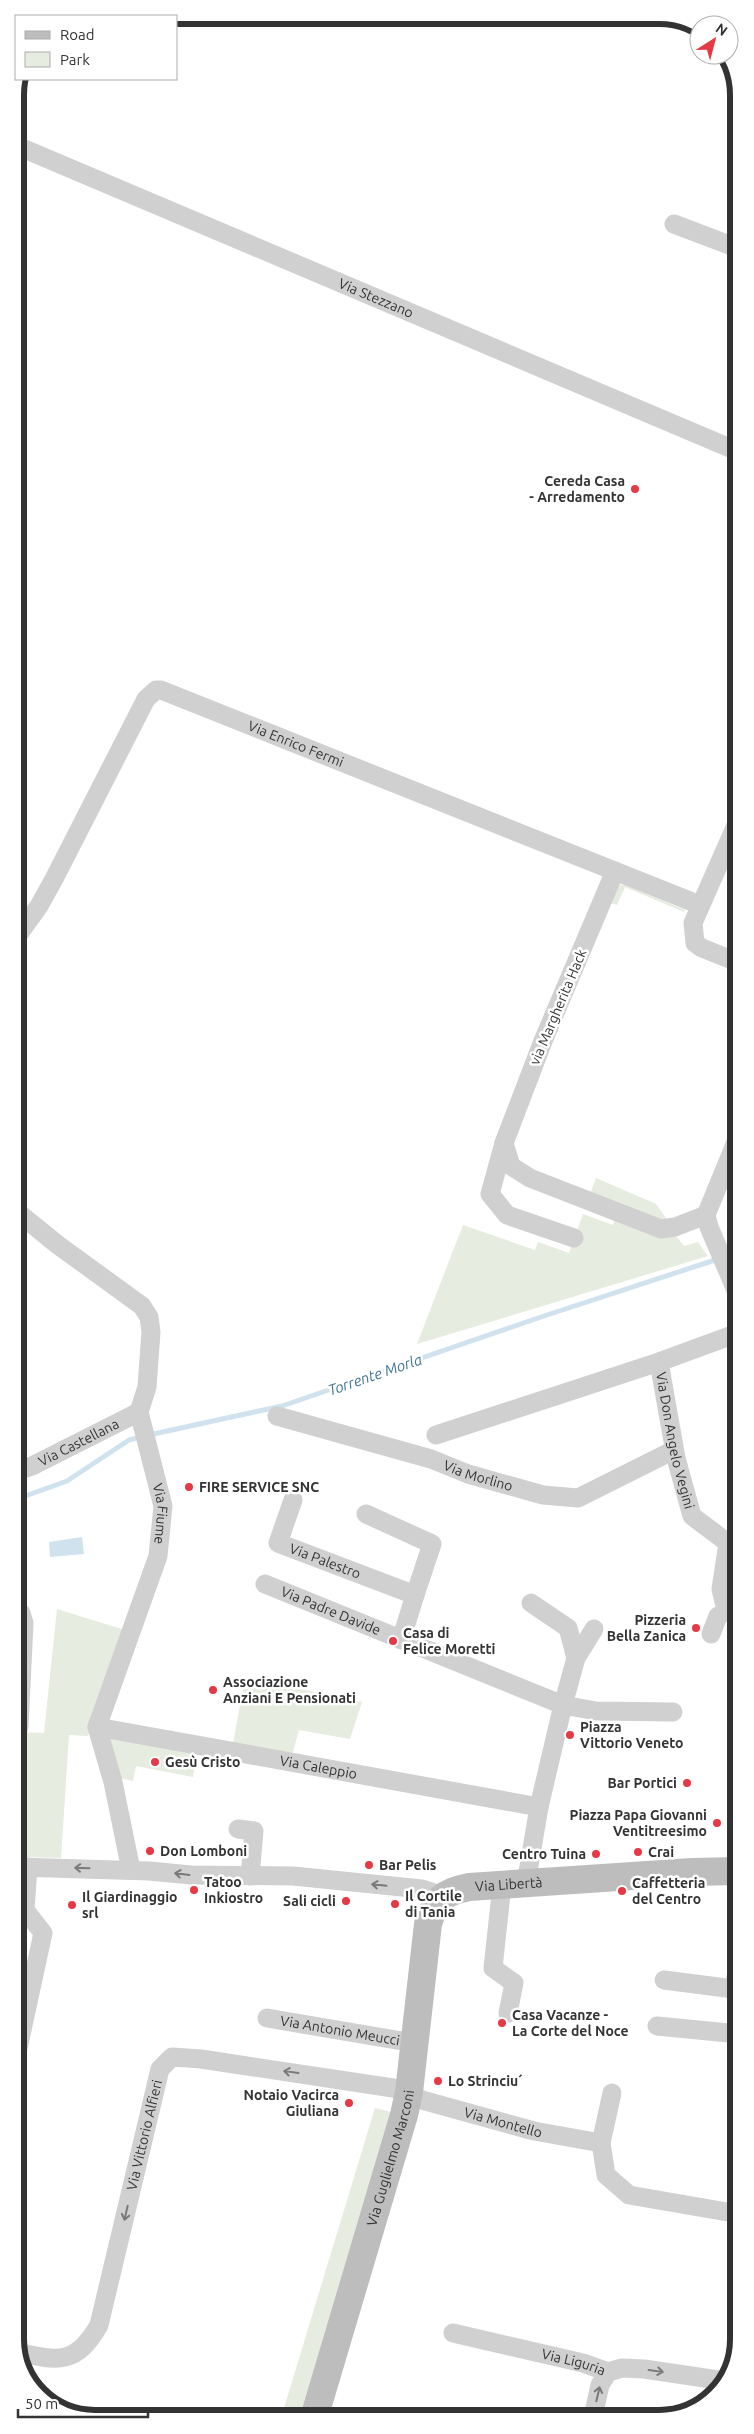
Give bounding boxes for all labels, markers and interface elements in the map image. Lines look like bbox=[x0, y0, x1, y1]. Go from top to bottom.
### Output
legend bbox=[15, 15, 178, 80]
north arrow bbox=[689, 15, 739, 65]
text: N bbox=[713, 20, 731, 39]
text: Road bbox=[60, 26, 95, 43]
text: Park bbox=[60, 51, 90, 68]
street label: Via Stezzano bbox=[336, 275, 416, 321]
place label: Cereda Casa - Arredamento bbox=[529, 473, 625, 505]
marker: Cereda Casa - Arredamento bbox=[629, 483, 641, 495]
street label: Via Enrico Fermi bbox=[246, 718, 346, 770]
street label: via Margherita Hack bbox=[526, 947, 590, 1067]
water label: Torrente Morla bbox=[326, 1351, 424, 1399]
street label: Via Don Angelo Vegini bbox=[653, 1371, 698, 1510]
street label: Via Castellana bbox=[36, 1416, 122, 1469]
street label: Via Morlino bbox=[441, 1457, 515, 1494]
place label: FIRE SERVICE SNC bbox=[199, 1479, 319, 1495]
street label: Via Fiume bbox=[149, 1481, 171, 1545]
marker: FIRE SERVICE SNC bbox=[183, 1481, 195, 1493]
street label: Via Palestro bbox=[287, 1540, 363, 1582]
street label: Via Padre Davide bbox=[279, 1583, 383, 1638]
place label: Pizzeria Bella Zanica bbox=[607, 1612, 686, 1644]
marker: Pizzeria Bella Zanica bbox=[690, 1622, 702, 1634]
place label: Casa di Felice Moretti bbox=[403, 1625, 496, 1657]
marker: Casa di Felice Moretti bbox=[387, 1635, 399, 1647]
place label: Associazione Anziani E Pensionati bbox=[223, 1674, 356, 1706]
marker: Associazione Anziani E Pensionati bbox=[207, 1684, 219, 1696]
place label: Piazza Vittorio Veneto bbox=[580, 1719, 683, 1751]
marker: Piazza Vittorio Veneto bbox=[564, 1729, 576, 1741]
street label: Via Caleppio bbox=[278, 1752, 358, 1782]
place label: Gesù Cristo bbox=[165, 1754, 240, 1770]
marker: Gesù Cristo bbox=[149, 1756, 161, 1768]
place label: Bar Portici bbox=[608, 1775, 677, 1791]
marker: Bar Portici bbox=[681, 1777, 693, 1789]
place label: Piazza Papa Giovanni Ventitreesimo bbox=[570, 1807, 707, 1839]
marker: Piazza Papa Giovanni Ventitreesimo bbox=[711, 1817, 723, 1829]
place label: Don Lomboni bbox=[160, 1843, 247, 1859]
place label: Crai bbox=[648, 1844, 674, 1860]
marker: Don Lomboni bbox=[144, 1845, 156, 1857]
place label: Centro Tuina bbox=[502, 1846, 586, 1862]
marker: Crai bbox=[632, 1846, 644, 1858]
marker: Centro Tuina bbox=[590, 1848, 602, 1860]
place label: Bar Pelis bbox=[379, 1857, 437, 1873]
marker: Bar Pelis bbox=[363, 1859, 375, 1871]
one-way arrow bbox=[75, 1864, 91, 1873]
one-way arrow bbox=[174, 1869, 190, 1879]
place label: Tatoo Inkiostro bbox=[204, 1874, 263, 1906]
street label: Via Libertà bbox=[474, 1874, 543, 1895]
place label: Caffetteria del Centro bbox=[632, 1875, 705, 1907]
one-way arrow bbox=[371, 1880, 387, 1889]
marker: Tatoo Inkiostro bbox=[188, 1884, 200, 1896]
marker: Caffetteria del Centro bbox=[616, 1885, 628, 1897]
place label: Il Cortile di Tania bbox=[405, 1888, 462, 1920]
place label: Il Giardinaggio srl bbox=[82, 1889, 177, 1921]
place label: Sali cicli bbox=[283, 1893, 336, 1909]
marker: Sali cicli bbox=[340, 1895, 352, 1907]
marker: Il Cortile di Tania bbox=[389, 1898, 401, 1910]
marker: Il Giardinaggio srl bbox=[66, 1899, 78, 1911]
place label: Casa Vacanze - La Corte del Noce bbox=[512, 2007, 629, 2039]
street label: Via Antonio Meucci bbox=[279, 2012, 401, 2048]
marker: Casa Vacanze - La Corte del Noce bbox=[496, 2017, 508, 2029]
one-way arrow bbox=[284, 2067, 300, 2077]
place label: Lo Strinciu´ bbox=[448, 2073, 523, 2089]
marker: Lo Strinciu´ bbox=[432, 2075, 444, 2087]
street label: Via Vittorio Alfieri bbox=[123, 2078, 165, 2192]
place label: Notaio Vacirca Giuliana bbox=[244, 2087, 339, 2119]
street label: Via Guglielmo Marconi bbox=[363, 2089, 417, 2228]
marker: Notaio Vacirca Giuliana bbox=[343, 2097, 355, 2109]
street label: Via Montello bbox=[462, 2104, 543, 2140]
one-way arrow bbox=[121, 2205, 130, 2221]
street label: Via Liguria bbox=[540, 2346, 608, 2378]
one-way arrow bbox=[648, 2366, 664, 2376]
scale bar bbox=[18, 2386, 148, 2418]
one-way arrow bbox=[594, 2386, 603, 2402]
text: 50 m bbox=[25, 2395, 58, 2412]

